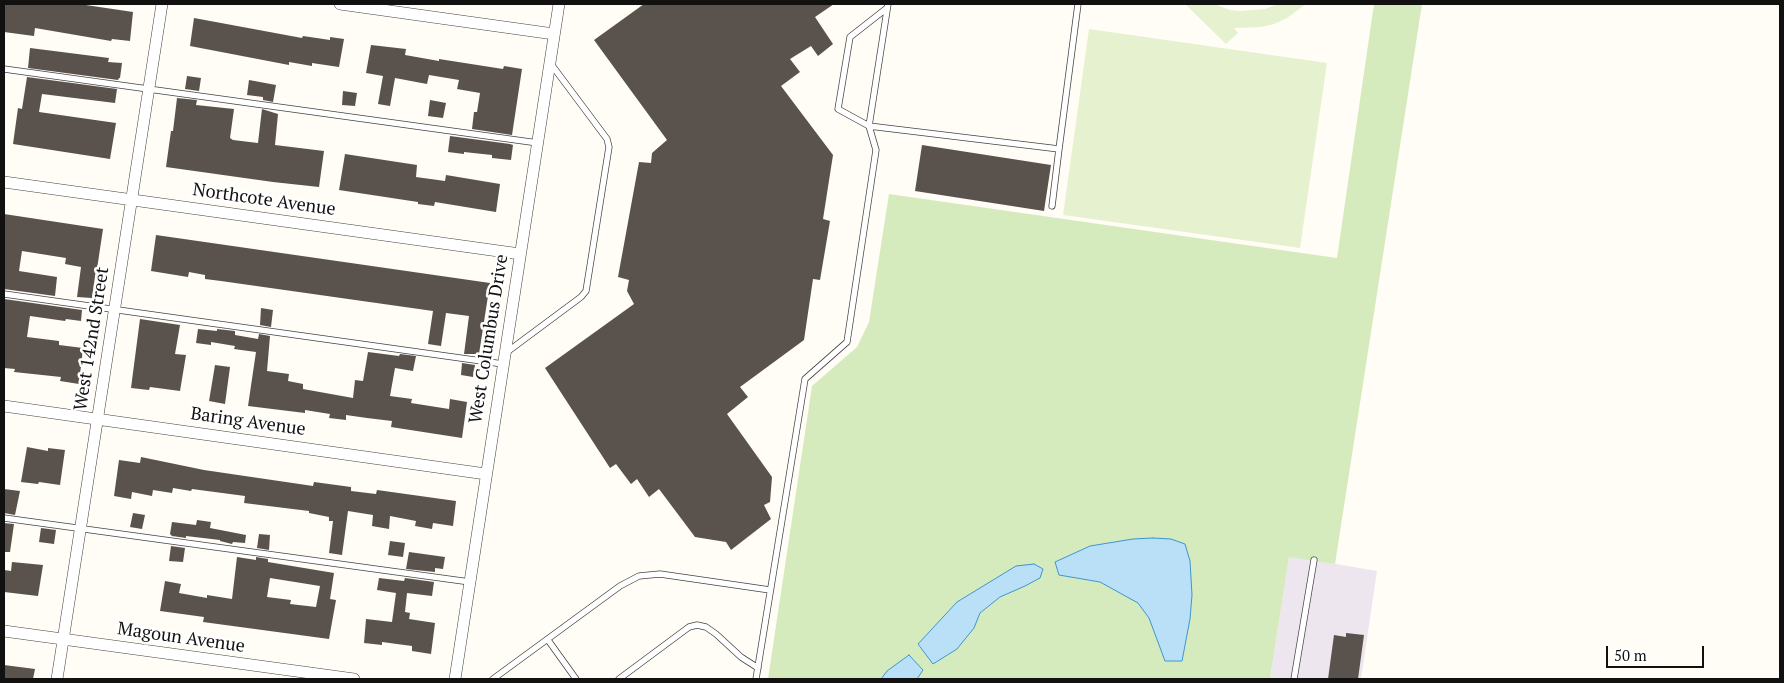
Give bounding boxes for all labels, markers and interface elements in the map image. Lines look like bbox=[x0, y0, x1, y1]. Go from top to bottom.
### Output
street label: Northcote Avenue bbox=[191, 179, 337, 221]
street label: West Columbus Drive bbox=[465, 253, 513, 425]
street label: West 142nd Street bbox=[70, 266, 114, 412]
street label: Baring Avenue bbox=[189, 403, 307, 441]
street label: Magoun Avenue bbox=[116, 618, 246, 658]
scale bar bbox=[1609, 636, 1706, 668]
text: 50 m bbox=[1614, 645, 1647, 665]

